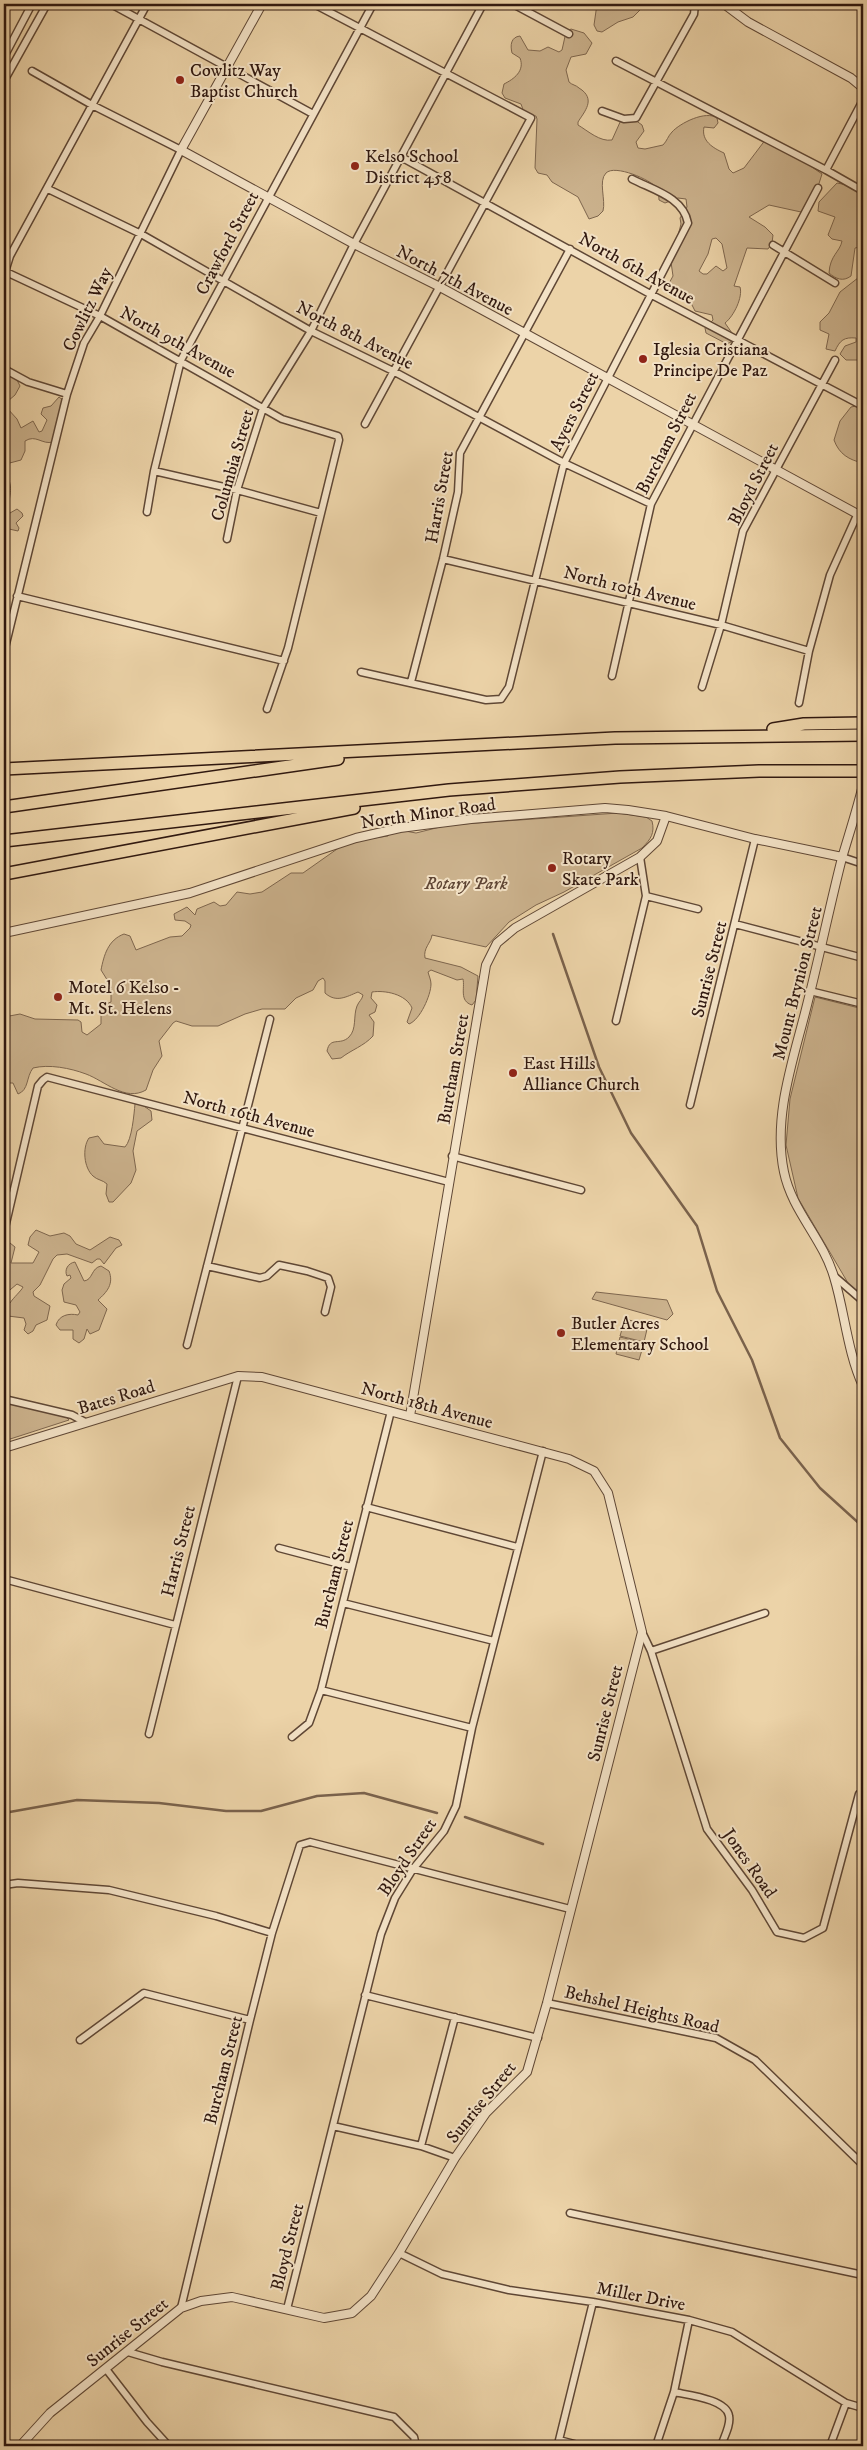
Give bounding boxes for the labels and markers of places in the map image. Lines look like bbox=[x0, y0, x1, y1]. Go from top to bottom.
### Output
place label: Cowlitz Way Baptist Church bbox=[190, 60, 298, 103]
marker: Cowlitz Way Baptist Church bbox=[174, 74, 186, 86]
place label: Kelso School District 458 bbox=[365, 146, 459, 189]
marker: Kelso School District 458 bbox=[349, 160, 361, 172]
place label: Iglesia Cristiana Principe De Paz bbox=[653, 339, 769, 382]
marker: Iglesia Cristiana Principe De Paz bbox=[637, 353, 649, 365]
place label: Rotary Skate Park bbox=[562, 848, 639, 891]
marker: Rotary Skate Park bbox=[546, 862, 558, 874]
place label: Motel 6 Kelso - Mt. St. Helens bbox=[68, 977, 180, 1020]
marker: Motel 6 Kelso - Mt. St. Helens bbox=[52, 991, 64, 1003]
place label: East Hills Alliance Church bbox=[523, 1053, 640, 1096]
marker: East Hills Alliance Church bbox=[507, 1067, 519, 1079]
place label: Butler Acres Elementary School bbox=[571, 1313, 709, 1356]
marker: Butler Acres Elementary School bbox=[555, 1327, 567, 1339]

